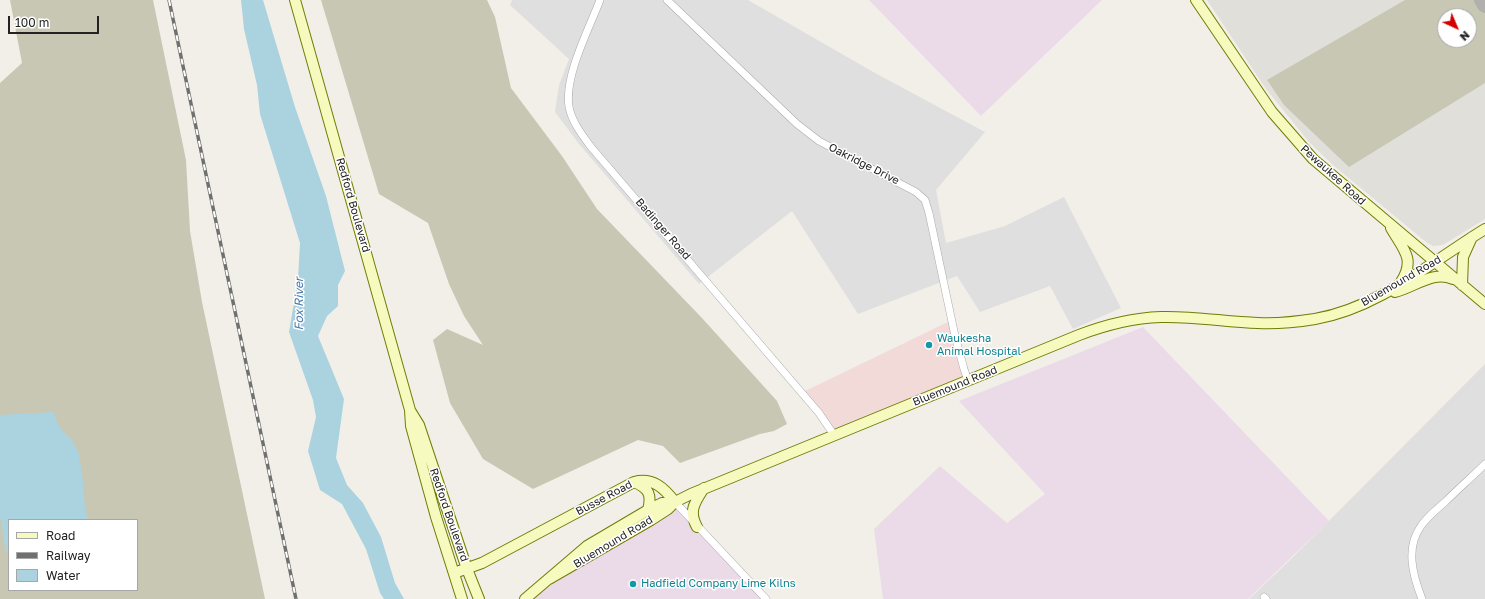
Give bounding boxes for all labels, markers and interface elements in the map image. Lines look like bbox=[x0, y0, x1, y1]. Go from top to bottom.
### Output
scale bar bbox=[10, 8, 101, 34]
north arrow bbox=[1437, 8, 1477, 48]
text: 100 m bbox=[15, 15, 49, 30]
text: N bbox=[1457, 29, 1473, 44]
street label: Oakridge Drive bbox=[826, 140, 902, 188]
street label: Pewaukee Road bbox=[1298, 142, 1368, 208]
street label: Redford Boulevard bbox=[333, 156, 373, 254]
street label: Badinger Road bbox=[633, 196, 693, 262]
street label: Bluemound Road bbox=[1359, 253, 1443, 309]
water label: Fox River bbox=[292, 277, 306, 331]
place label: Waukesha Animal Hospital bbox=[937, 332, 1021, 358]
marker: Waukesha Animal Hospital bbox=[924, 340, 934, 350]
street label: Bluemound Road bbox=[911, 363, 999, 409]
street label: Redford Boulevard bbox=[427, 467, 471, 563]
street label: Busse Road bbox=[574, 478, 634, 518]
street label: Bluemound Road bbox=[571, 513, 655, 571]
legend bbox=[8, 519, 138, 591]
text: Road bbox=[46, 528, 75, 543]
text: Railway bbox=[46, 548, 91, 563]
text: Water bbox=[46, 568, 80, 583]
place label: Hadfield Company Lime Kilns bbox=[641, 577, 796, 591]
marker: Hadfield Company Lime Kilns bbox=[628, 579, 638, 589]

